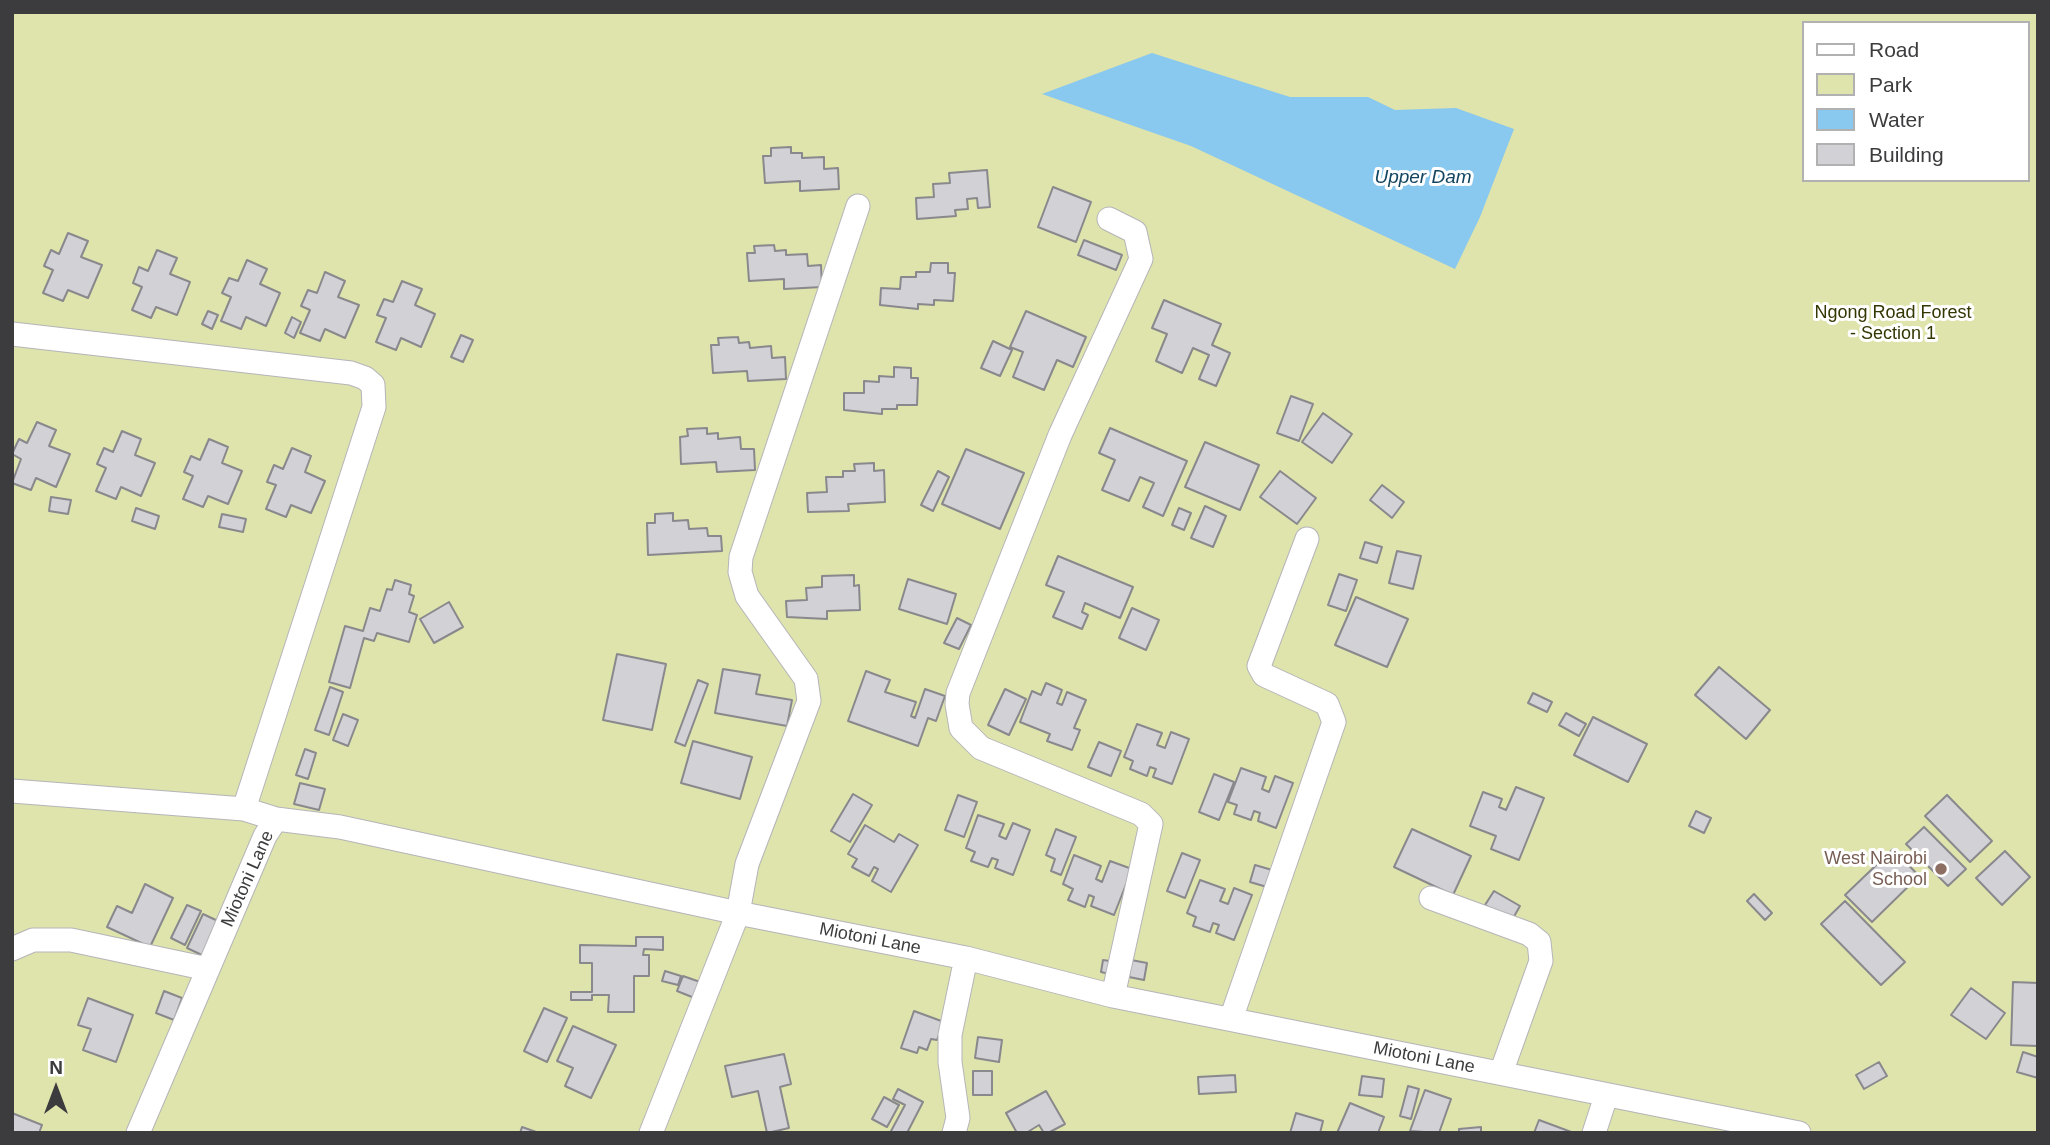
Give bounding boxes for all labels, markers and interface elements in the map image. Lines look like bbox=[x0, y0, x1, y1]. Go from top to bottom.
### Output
legend bbox=[1801, 21, 2029, 182]
text: Road bbox=[1869, 38, 1919, 61]
text: Park bbox=[1869, 73, 1912, 96]
text: Water bbox=[1869, 108, 1924, 131]
text: Building bbox=[1869, 143, 1944, 166]
water label: Upper Dam bbox=[1374, 167, 1472, 189]
park label: Ngong Road Forest - Section 1 bbox=[1814, 302, 1972, 344]
street label: Miotoni Lane bbox=[217, 828, 279, 930]
place label: West Nairobi School bbox=[1824, 848, 1927, 890]
marker: West Nairobi School bbox=[1933, 861, 1949, 877]
street label: Miotoni Lane bbox=[817, 919, 923, 959]
street label: Miotoni Lane bbox=[1371, 1038, 1477, 1078]
north arrow bbox=[21, 1054, 91, 1124]
text: N bbox=[49, 1057, 63, 1078]

